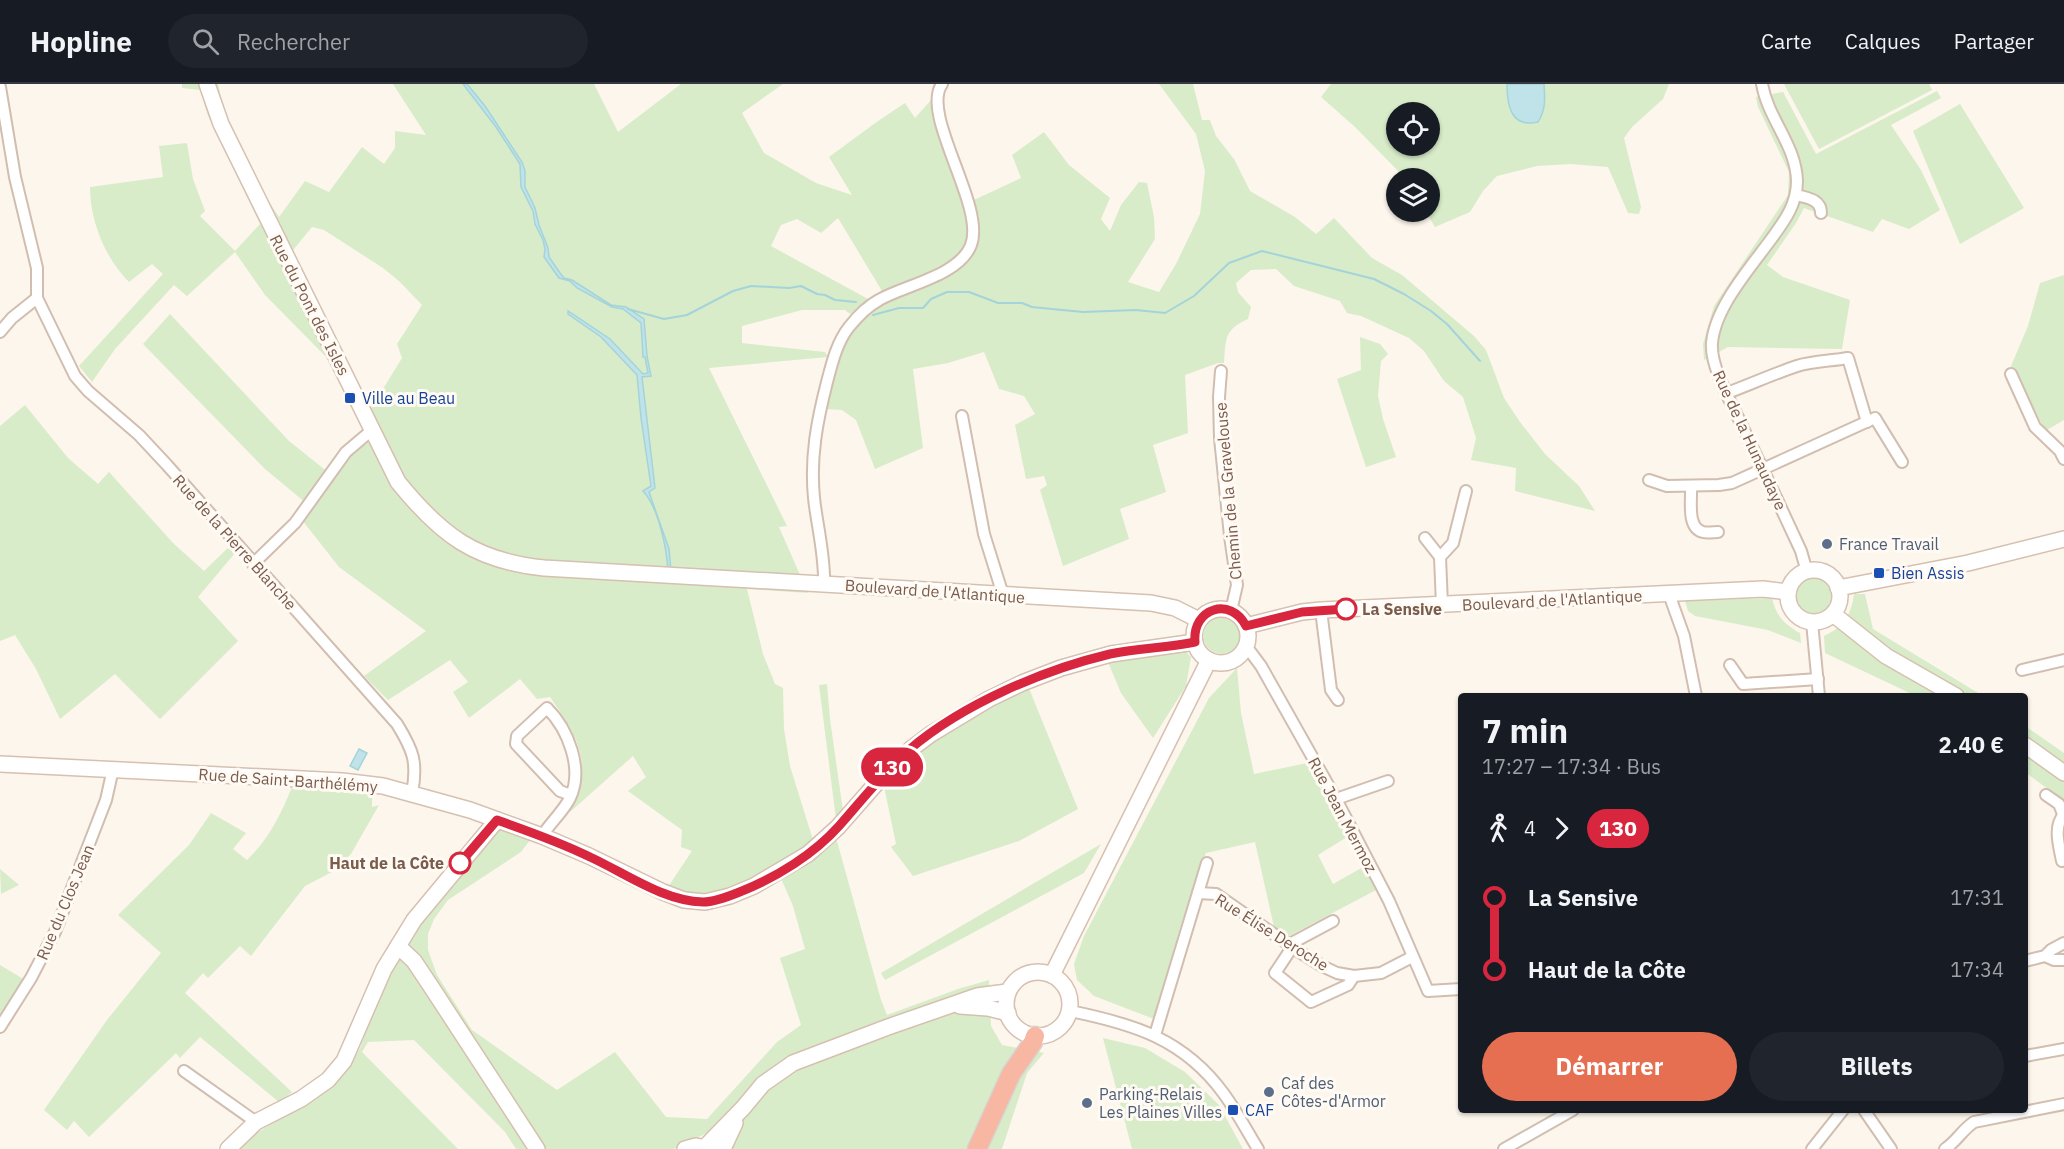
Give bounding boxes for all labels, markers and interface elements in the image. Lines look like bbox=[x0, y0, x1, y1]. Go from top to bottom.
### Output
search box bbox=[168, 14, 588, 68]
text: Hopline bbox=[30, 23, 132, 60]
icon: search bbox=[189, 25, 222, 58]
text: Rechercher bbox=[237, 27, 350, 56]
text: Carte bbox=[1761, 27, 1812, 55]
text: Calques bbox=[1845, 27, 1921, 55]
text: Partager bbox=[1954, 27, 2034, 55]
map controls bbox=[1386, 102, 1440, 222]
button: locate bbox=[1386, 102, 1440, 156]
button: layers bbox=[1386, 168, 1440, 222]
street label: Rue du Pont des Isles bbox=[266, 231, 354, 379]
street label: Rue de la Hunaudaye bbox=[1709, 367, 1791, 513]
place label: Ville au Beau bbox=[362, 388, 455, 408]
marker: Ville au Beau bbox=[343, 391, 357, 405]
street label: Chemin de la Gravelouse bbox=[1210, 401, 1246, 581]
street label: Rue de la Pierre Blanche bbox=[169, 470, 301, 614]
place label: France Travail bbox=[1839, 534, 1939, 554]
marker: France Travail bbox=[1820, 537, 1834, 551]
place label: Bien Assis bbox=[1891, 563, 1965, 583]
marker: Bien Assis bbox=[1872, 566, 1886, 580]
street label: Boulevard de l'Atlantique bbox=[844, 575, 1026, 607]
street label: Boulevard de l'Atlantique bbox=[1461, 585, 1643, 615]
marker: La Sensive bbox=[1335, 598, 1357, 620]
place label: La Sensive bbox=[1362, 599, 1442, 619]
text: 7 min bbox=[1482, 709, 1568, 752]
text: 2.40 € bbox=[1939, 730, 2004, 759]
line badge: 130 bbox=[858, 748, 926, 786]
text: 130 bbox=[873, 753, 911, 781]
text: 17:27 – 17:34 · Bus bbox=[1482, 753, 1661, 780]
street label: Rue Jean Mermoz bbox=[1304, 754, 1382, 876]
street label: Rue de Saint-Barthélémy bbox=[198, 764, 378, 796]
icon: walk bbox=[1482, 812, 1515, 845]
icon: forward bbox=[1545, 812, 1578, 845]
text: 130 bbox=[1599, 814, 1637, 842]
text: 4 bbox=[1524, 815, 1536, 842]
street label: Rue du Clos Jean bbox=[32, 841, 98, 963]
marker: Haut de la Côte bbox=[449, 852, 471, 874]
place label: Haut de la Côte bbox=[329, 853, 444, 873]
text: La Sensive bbox=[1528, 883, 1638, 912]
text: 17:31 bbox=[1950, 884, 2004, 911]
street label: Rue Élise Deroche bbox=[1212, 888, 1333, 975]
text: Haut de la Côte bbox=[1528, 955, 1686, 984]
text: 17:34 bbox=[1950, 956, 2004, 983]
button: Démarrer bbox=[1482, 1032, 1737, 1101]
button: Billets bbox=[1749, 1032, 2004, 1101]
place label: Caf des Côtes-d'Armor bbox=[1281, 1073, 1386, 1111]
place label: Parking-Relais Les Plaines Villes bbox=[1099, 1084, 1222, 1122]
marker: Caf des Côtes-d'Armor bbox=[1262, 1085, 1276, 1099]
marker: Parking-Relais Les Plaines Villes bbox=[1080, 1096, 1094, 1110]
place label: CAF bbox=[1245, 1100, 1274, 1120]
marker: CAF bbox=[1226, 1103, 1240, 1117]

